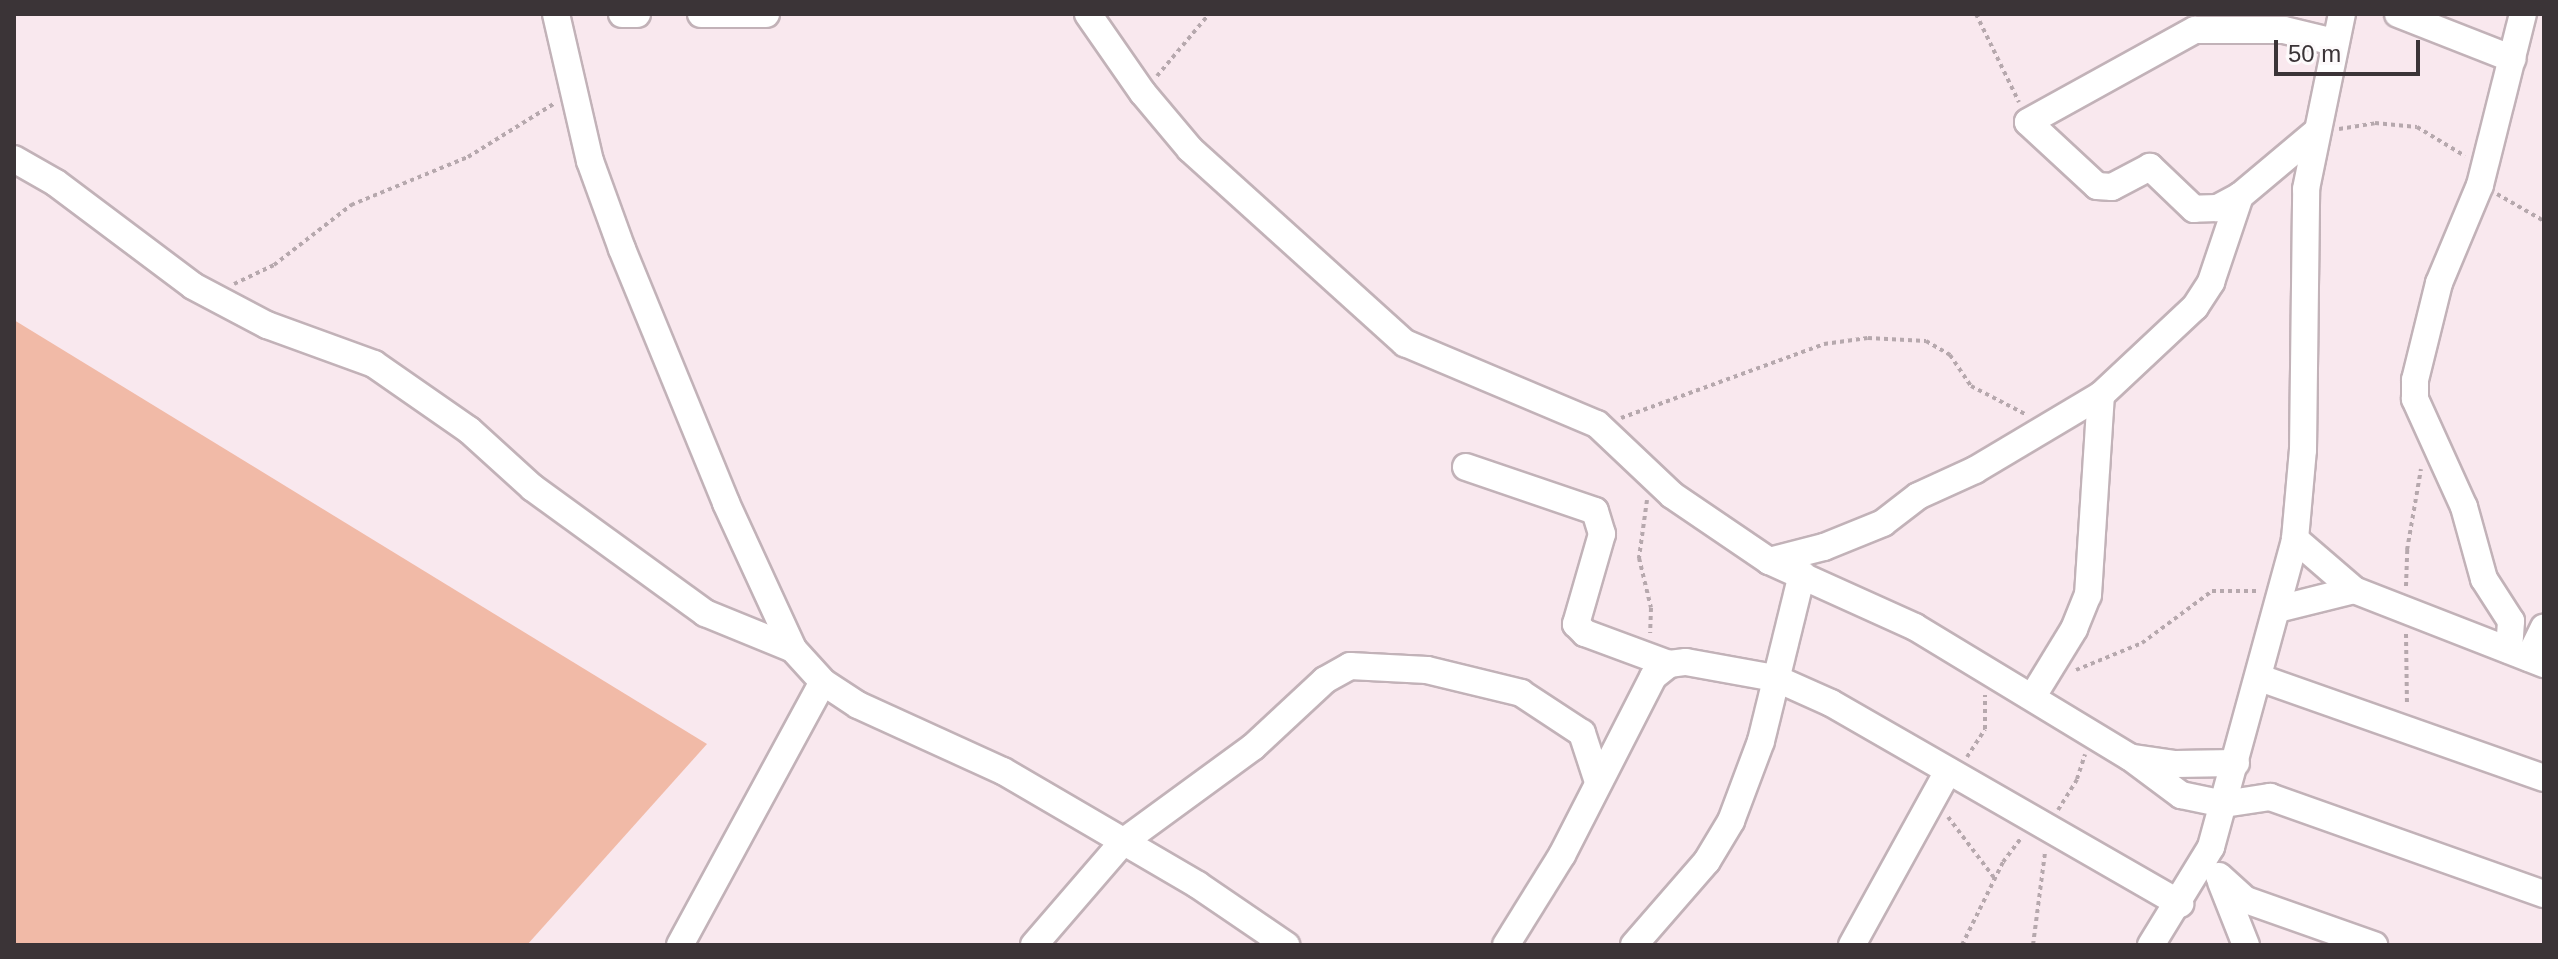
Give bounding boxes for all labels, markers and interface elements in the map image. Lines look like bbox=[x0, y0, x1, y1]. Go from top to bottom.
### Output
scale bar bbox=[2278, 24, 2424, 74]
text: 50 m bbox=[2288, 40, 2341, 67]

